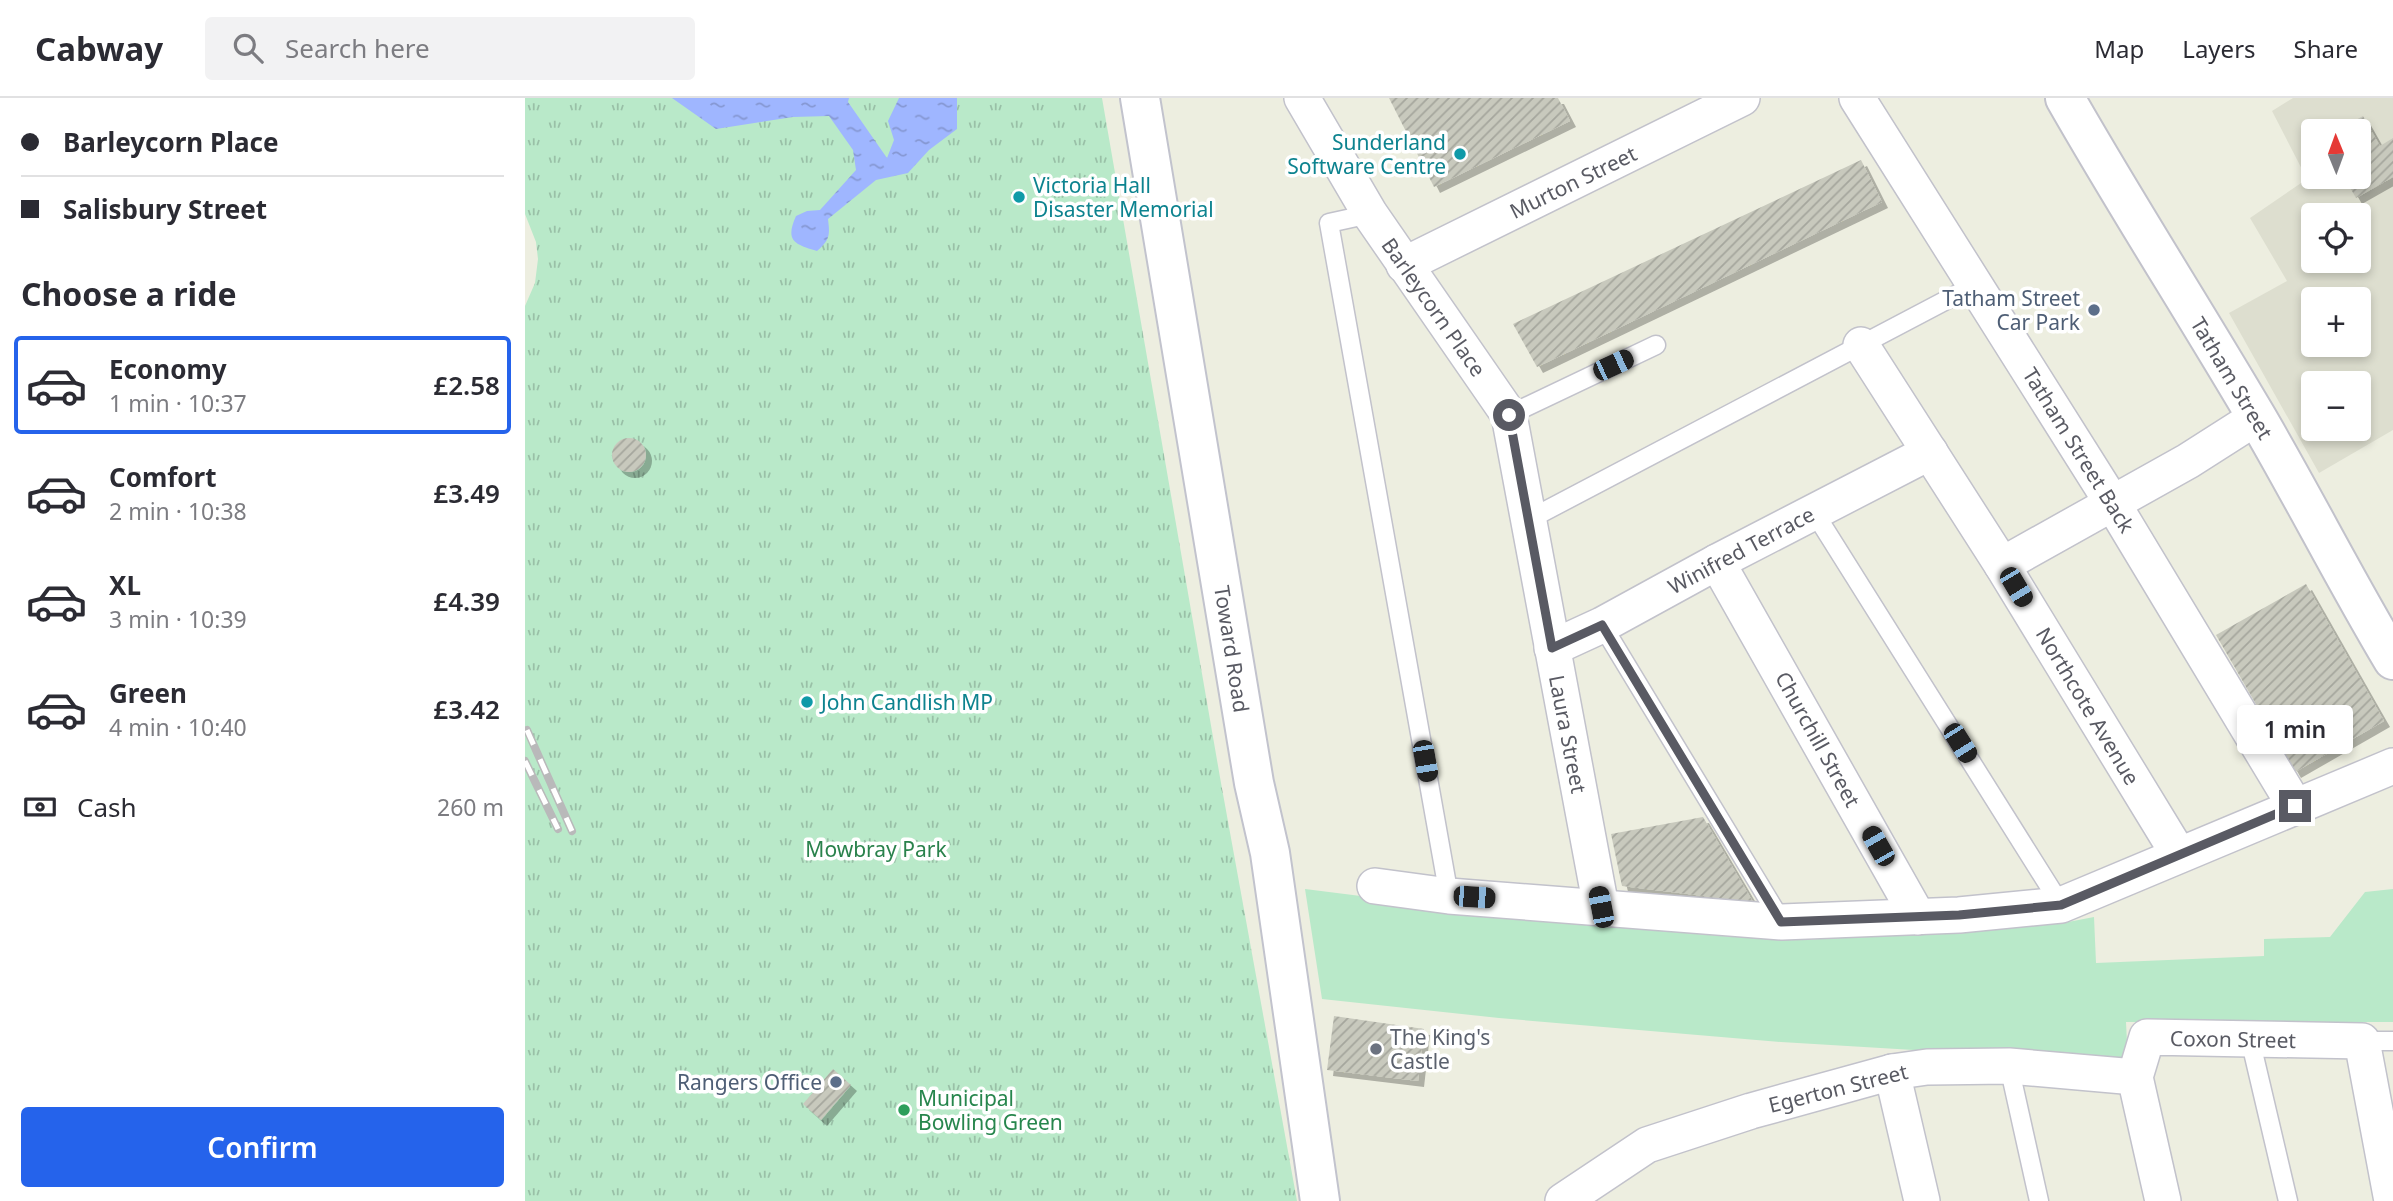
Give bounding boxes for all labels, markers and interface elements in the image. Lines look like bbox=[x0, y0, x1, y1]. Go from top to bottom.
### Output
search box bbox=[205, 17, 695, 80]
text: Cabway bbox=[35, 26, 163, 71]
icon: search bbox=[229, 29, 267, 67]
text: Search here bbox=[285, 30, 430, 66]
text: Map bbox=[2094, 32, 2144, 65]
text: Layers bbox=[2182, 32, 2256, 65]
text: Share bbox=[2294, 32, 2358, 65]
north arrow bbox=[2301, 119, 2371, 189]
map controls bbox=[2301, 119, 2371, 441]
text: Barleycorn Place bbox=[63, 124, 278, 160]
place label: Sunderland Software Centre bbox=[1287, 128, 1446, 180]
street label: Murton Street bbox=[1505, 139, 1642, 225]
marker: Sunderland Software Centre bbox=[1452, 146, 1468, 162]
place label: Victoria Hall Disaster Memorial bbox=[1033, 171, 1214, 223]
marker: Victoria Hall Disaster Memorial bbox=[1011, 189, 1027, 205]
text: Salisbury Street bbox=[63, 191, 267, 227]
button: locate bbox=[2301, 203, 2371, 273]
street label: Barleycorn Place bbox=[1376, 232, 1492, 382]
text: Choose a ride bbox=[21, 272, 237, 315]
place label: Tatham Street Car Park bbox=[1942, 284, 2081, 336]
button: + bbox=[2301, 287, 2371, 357]
marker: Tatham Street Car Park bbox=[2086, 302, 2102, 318]
street label: Tatham Street bbox=[2185, 312, 2280, 445]
car bbox=[1590, 347, 1637, 383]
text: Economy bbox=[109, 351, 227, 387]
icon: car bbox=[25, 354, 88, 417]
street label: Tatham Street Back bbox=[2017, 362, 2142, 539]
text: £2.58 bbox=[433, 367, 500, 403]
button: − bbox=[2301, 371, 2371, 441]
text: 1 min · 10:37 bbox=[109, 387, 247, 419]
route start bbox=[1493, 399, 1525, 431]
text: Comfort bbox=[109, 459, 217, 495]
icon: car bbox=[25, 462, 88, 525]
text: £3.49 bbox=[433, 475, 500, 511]
text: 2 min · 10:38 bbox=[109, 495, 247, 527]
street label: Winifred Terrace bbox=[1663, 500, 1819, 600]
car bbox=[1997, 564, 2036, 610]
text: XL bbox=[109, 567, 141, 603]
icon: car bbox=[25, 570, 88, 633]
text: £4.39 bbox=[433, 583, 500, 619]
street label: Toward Road bbox=[1208, 584, 1256, 714]
text: 3 min · 10:39 bbox=[109, 603, 247, 635]
street label: Northcote Avenue bbox=[2030, 622, 2146, 790]
street label: Churchill Street bbox=[1769, 666, 1867, 812]
street label: Laura Street bbox=[1543, 672, 1593, 796]
text: Green bbox=[109, 675, 187, 711]
icon: car bbox=[25, 678, 88, 741]
place label: John Candlish MP bbox=[819, 688, 993, 716]
text: £3.42 bbox=[433, 691, 500, 727]
marker: John Candlish MP bbox=[799, 694, 815, 710]
callout: 1 min bbox=[2237, 704, 2353, 754]
text: 4 min · 10:40 bbox=[109, 711, 247, 743]
text: 1 min bbox=[2264, 713, 2326, 745]
car bbox=[1940, 720, 1981, 766]
car bbox=[1412, 738, 1439, 784]
icon: cash bbox=[21, 788, 59, 826]
text: Cash bbox=[77, 789, 137, 825]
route end bbox=[2279, 790, 2311, 822]
text: 260 m bbox=[437, 791, 504, 823]
car bbox=[1859, 823, 1898, 869]
park label: Mowbray Park bbox=[805, 835, 947, 863]
car bbox=[1587, 884, 1616, 930]
car bbox=[1453, 885, 1496, 909]
place label: The King's Castle bbox=[1390, 1023, 1490, 1075]
street label: Coxon Street bbox=[2170, 1024, 2297, 1054]
marker: The King's Castle bbox=[1368, 1041, 1384, 1057]
street label: Egerton Street bbox=[1765, 1057, 1911, 1119]
place label: Rangers Office bbox=[677, 1068, 822, 1096]
marker: Rangers Office bbox=[828, 1074, 844, 1090]
place label: Municipal Bowling Green bbox=[918, 1084, 1063, 1136]
marker: Municipal Bowling Green bbox=[896, 1102, 912, 1118]
button: Confirm bbox=[21, 1107, 504, 1187]

